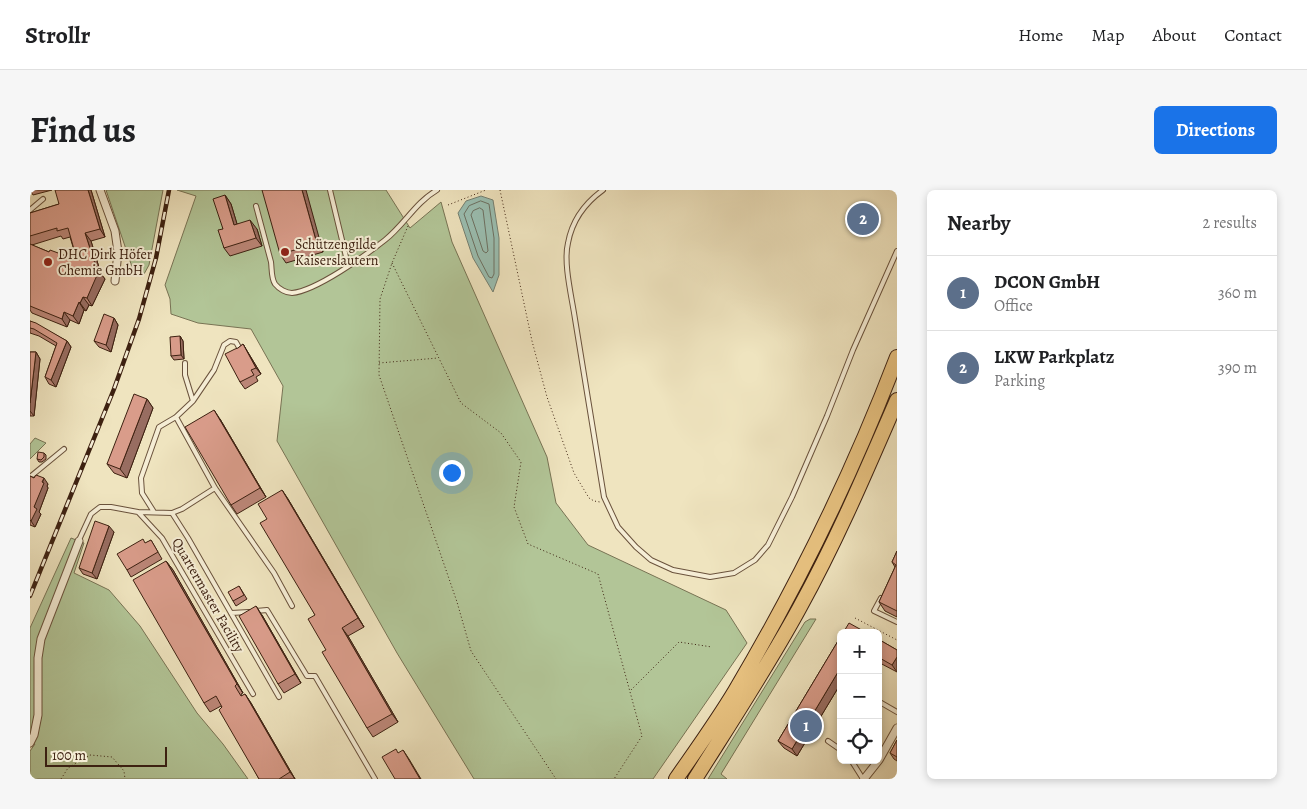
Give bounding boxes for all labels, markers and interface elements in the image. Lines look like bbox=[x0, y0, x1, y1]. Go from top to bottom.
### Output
text: Strollr bbox=[25, 19, 90, 51]
text: Home bbox=[1018, 23, 1063, 47]
text: Map bbox=[1091, 23, 1124, 47]
text: About bbox=[1152, 23, 1196, 47]
text: Contact bbox=[1224, 23, 1282, 47]
text: Find us bbox=[30, 106, 136, 154]
button: Directions bbox=[1154, 106, 1277, 154]
pin: 2 bbox=[847, 200, 879, 238]
text: Nearby bbox=[947, 209, 1010, 237]
text: 2 results bbox=[1202, 212, 1257, 234]
place label: Schützengilde Kaiserslautern bbox=[295, 235, 379, 270]
place label: DHC Dirk Höfer Chemie GmbH bbox=[58, 245, 153, 280]
marker: Schützengilde Kaiserslautern bbox=[279, 246, 291, 258]
marker: DHC Dirk Höfer Chemie GmbH bbox=[42, 256, 54, 268]
text: DCON GmbH bbox=[994, 269, 1100, 295]
text: 1 bbox=[960, 282, 966, 304]
text: 360 m bbox=[1218, 282, 1257, 304]
text: Office bbox=[994, 295, 1033, 317]
text: LKW Parkplatz bbox=[994, 344, 1115, 370]
text: 2 bbox=[959, 357, 967, 379]
text: 390 m bbox=[1218, 357, 1257, 379]
text: Parking bbox=[994, 370, 1045, 392]
your location bbox=[439, 460, 465, 486]
street label: Quartermaster Facility bbox=[167, 534, 249, 656]
map controls bbox=[837, 629, 882, 764]
button: + bbox=[837, 629, 882, 674]
button: − bbox=[837, 674, 882, 719]
pin: 1 bbox=[790, 707, 822, 745]
button: locate bbox=[837, 719, 882, 764]
scale bar bbox=[45, 744, 168, 767]
text: 100 m bbox=[52, 746, 86, 765]

